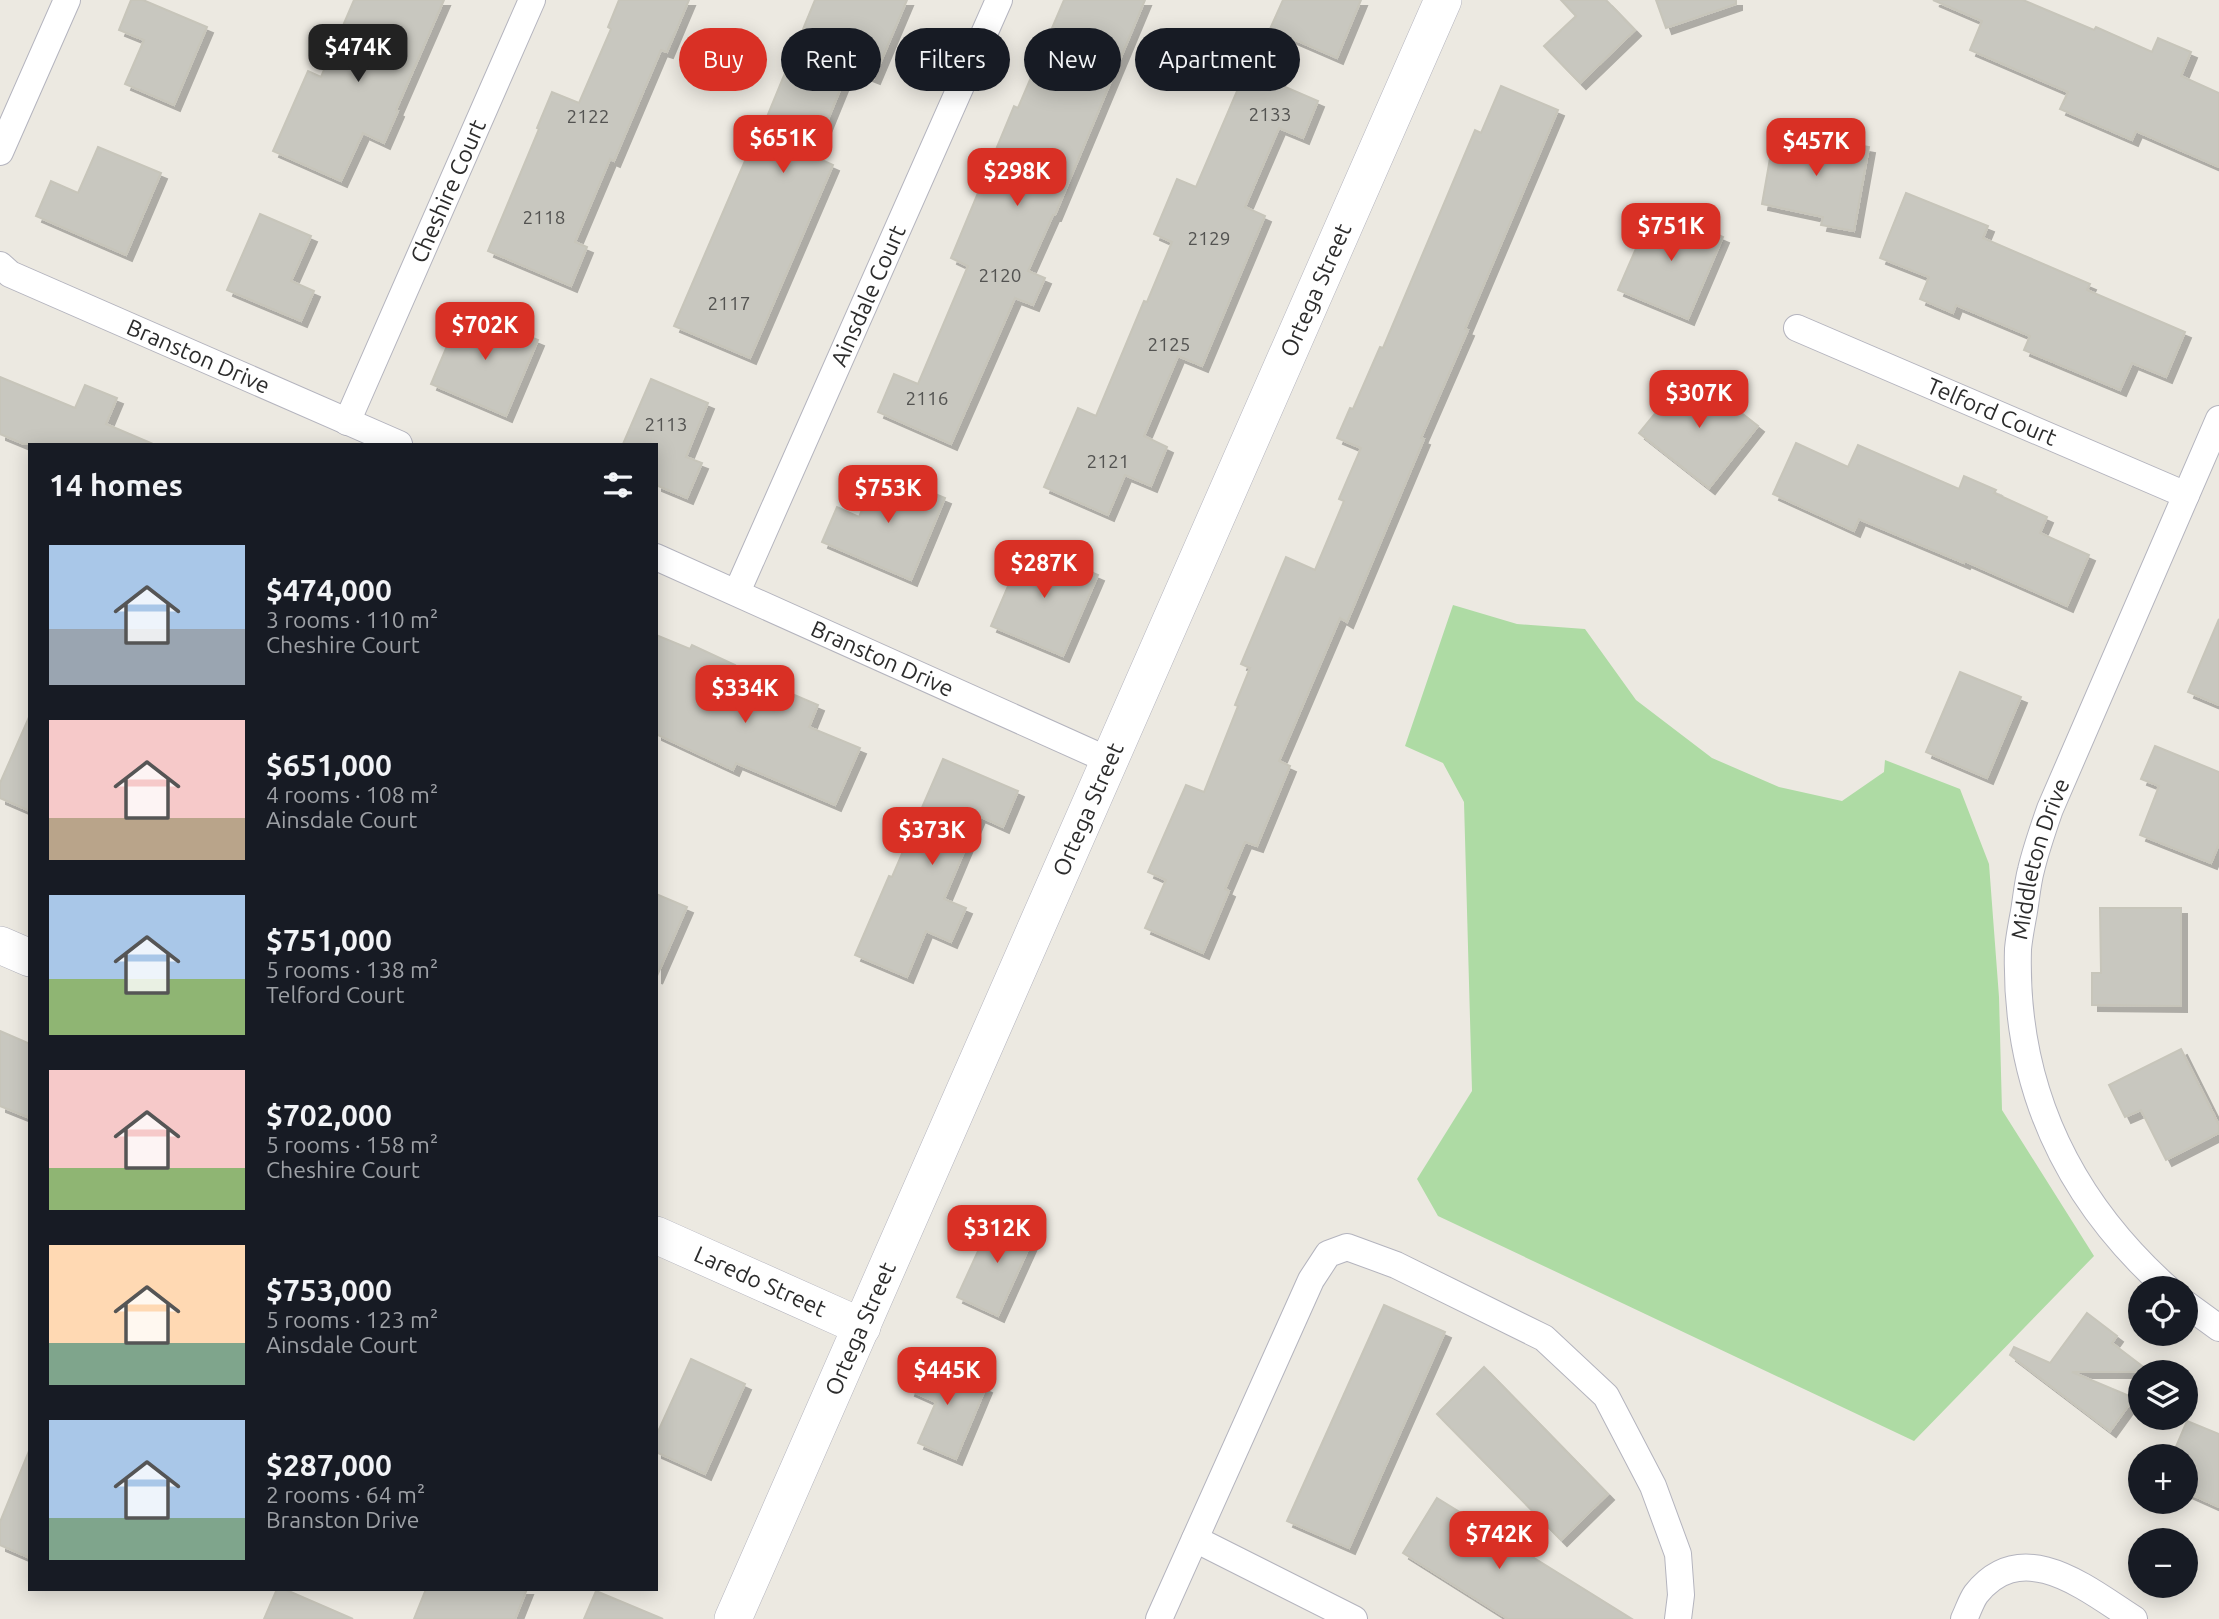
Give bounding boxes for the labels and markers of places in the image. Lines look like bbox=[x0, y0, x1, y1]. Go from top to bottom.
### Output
pin: $474K bbox=[309, 24, 407, 84]
pin: $651K bbox=[734, 116, 832, 175]
pin: $457K bbox=[1767, 118, 1865, 178]
pin: $298K bbox=[968, 148, 1066, 208]
pin: $751K bbox=[1622, 204, 1720, 263]
pin: $702K bbox=[436, 302, 534, 362]
pin: $307K bbox=[1650, 370, 1748, 430]
pin: $753K bbox=[839, 466, 937, 525]
pin: $287K bbox=[995, 540, 1093, 600]
pin: $334K bbox=[696, 666, 794, 725]
pin: $373K bbox=[883, 808, 981, 867]
pin: $312K bbox=[948, 1206, 1046, 1265]
pin: $445K bbox=[898, 1348, 996, 1407]
pin: $742K bbox=[1450, 1512, 1548, 1571]

